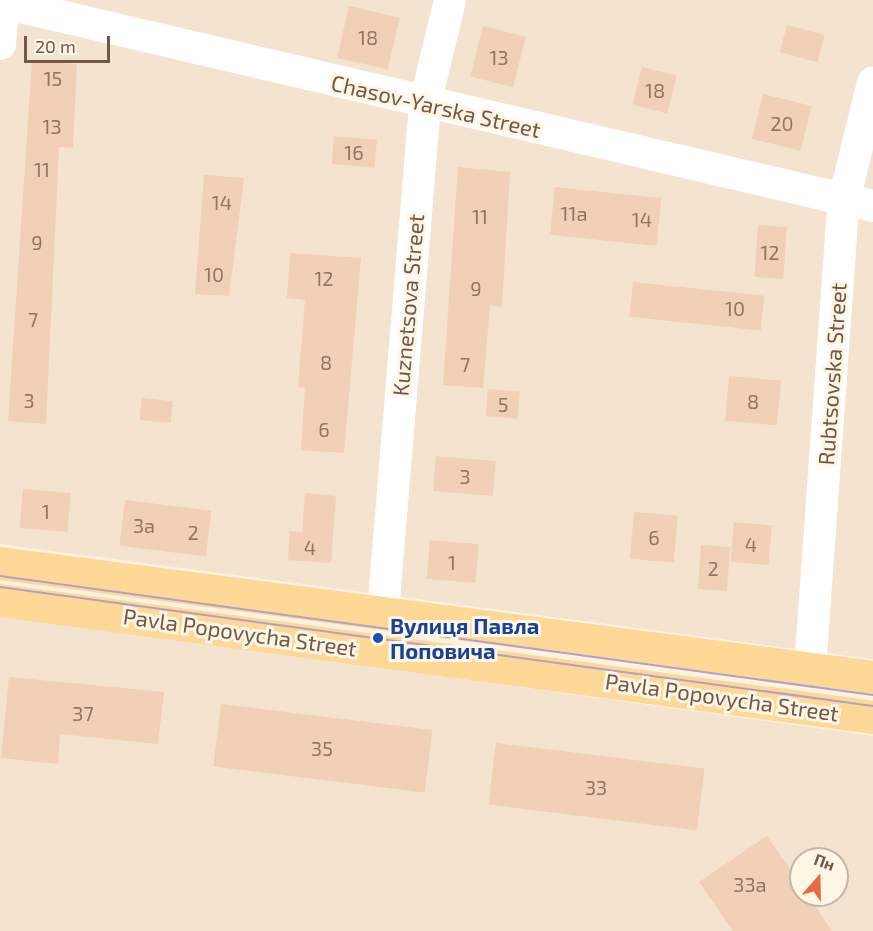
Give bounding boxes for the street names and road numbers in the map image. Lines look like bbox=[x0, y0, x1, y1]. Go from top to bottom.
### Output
street label: Chasov-Yarska Street bbox=[329, 69, 543, 143]
street label: Kuznetsova Street bbox=[387, 213, 429, 397]
street label: Rubtsovska Street bbox=[812, 282, 852, 466]
street label: Pavla Popovycha Street bbox=[122, 603, 358, 661]
street label: Pavla Popovycha Street bbox=[604, 668, 840, 726]

